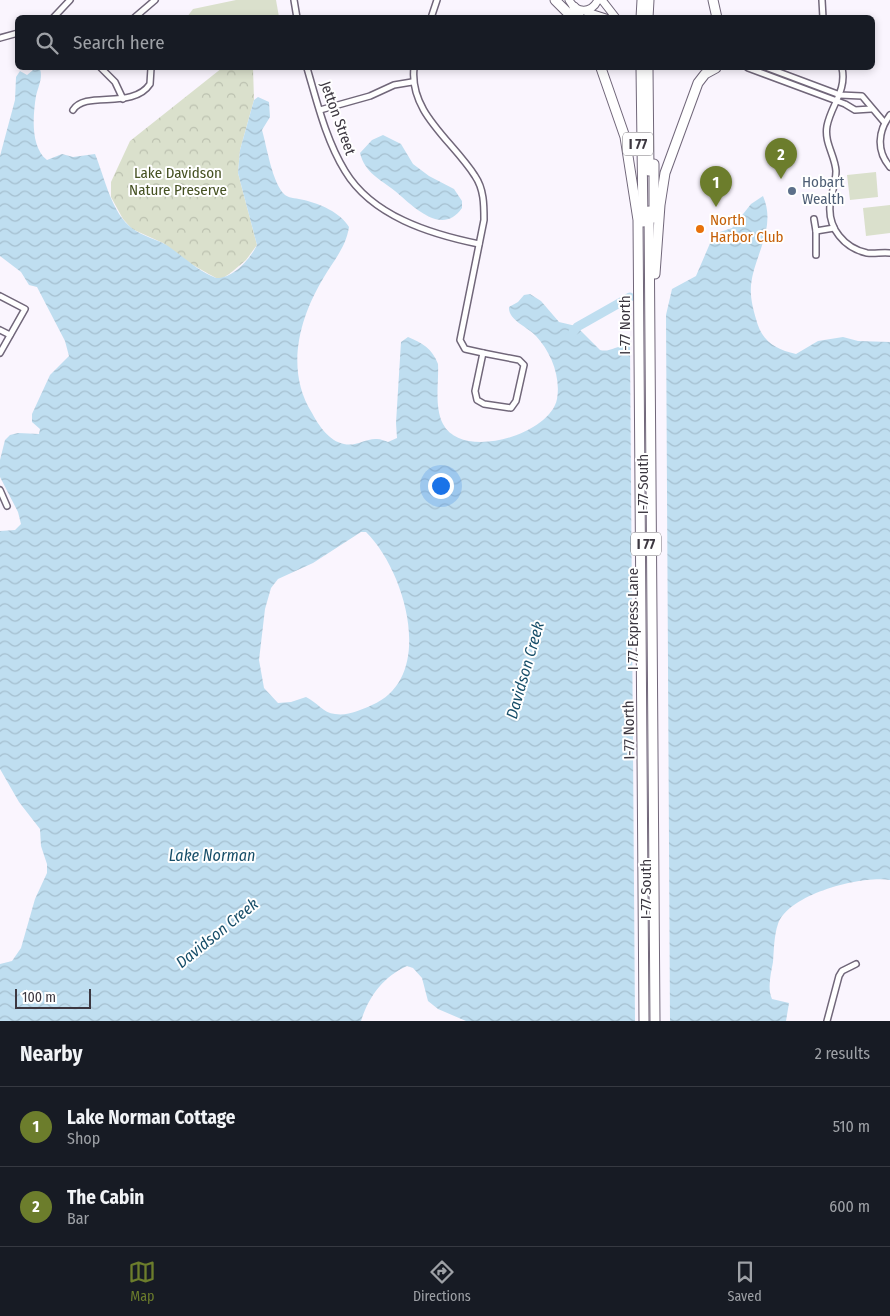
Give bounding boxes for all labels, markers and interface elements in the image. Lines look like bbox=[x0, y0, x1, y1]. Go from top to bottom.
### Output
search box bbox=[15, 15, 875, 70]
icon: search bbox=[33, 29, 61, 57]
text: Search here bbox=[73, 31, 165, 54]
street label: Jetton Street bbox=[316, 79, 360, 157]
road number: I 77 bbox=[623, 132, 653, 156]
pin: 2 bbox=[765, 138, 797, 179]
park label: Lake Davidson Nature Preserve bbox=[129, 164, 227, 199]
pin: 1 bbox=[700, 166, 732, 207]
place label: Hobart Wealth bbox=[802, 173, 844, 208]
marker: Hobart Wealth bbox=[786, 185, 798, 197]
place label: North Harbor Club bbox=[710, 211, 784, 246]
marker: North Harbor Club bbox=[694, 223, 706, 235]
street label: I-77 North bbox=[616, 295, 634, 355]
street label: I-77 South bbox=[634, 454, 652, 514]
your location bbox=[428, 473, 454, 499]
road number: I 77 bbox=[631, 532, 661, 556]
street label: I 77 Express Lane bbox=[624, 568, 642, 670]
water label: Davidson Creek bbox=[502, 619, 548, 721]
street label: I-77 North bbox=[619, 700, 639, 760]
water label: Lake Norman bbox=[169, 846, 255, 865]
street label: I-77 South bbox=[637, 859, 655, 919]
water label: Davidson Creek bbox=[172, 894, 262, 972]
scale bar bbox=[15, 986, 91, 1009]
text: 100 m bbox=[22, 989, 56, 1006]
text: Nearby bbox=[20, 1041, 82, 1067]
text: 2 results bbox=[815, 1044, 870, 1063]
text: Lake Norman Cottage bbox=[67, 1106, 235, 1129]
text: 1 bbox=[33, 1117, 39, 1136]
text: 510 m bbox=[833, 1117, 870, 1136]
text: Shop bbox=[67, 1129, 100, 1148]
text: The Cabin bbox=[67, 1186, 144, 1209]
text: 2 bbox=[32, 1197, 40, 1216]
text: 600 m bbox=[829, 1197, 870, 1216]
text: Bar bbox=[67, 1209, 89, 1228]
tab: Map bbox=[128, 1258, 156, 1305]
tab: Directions bbox=[413, 1258, 471, 1305]
tab: Saved bbox=[727, 1258, 762, 1305]

